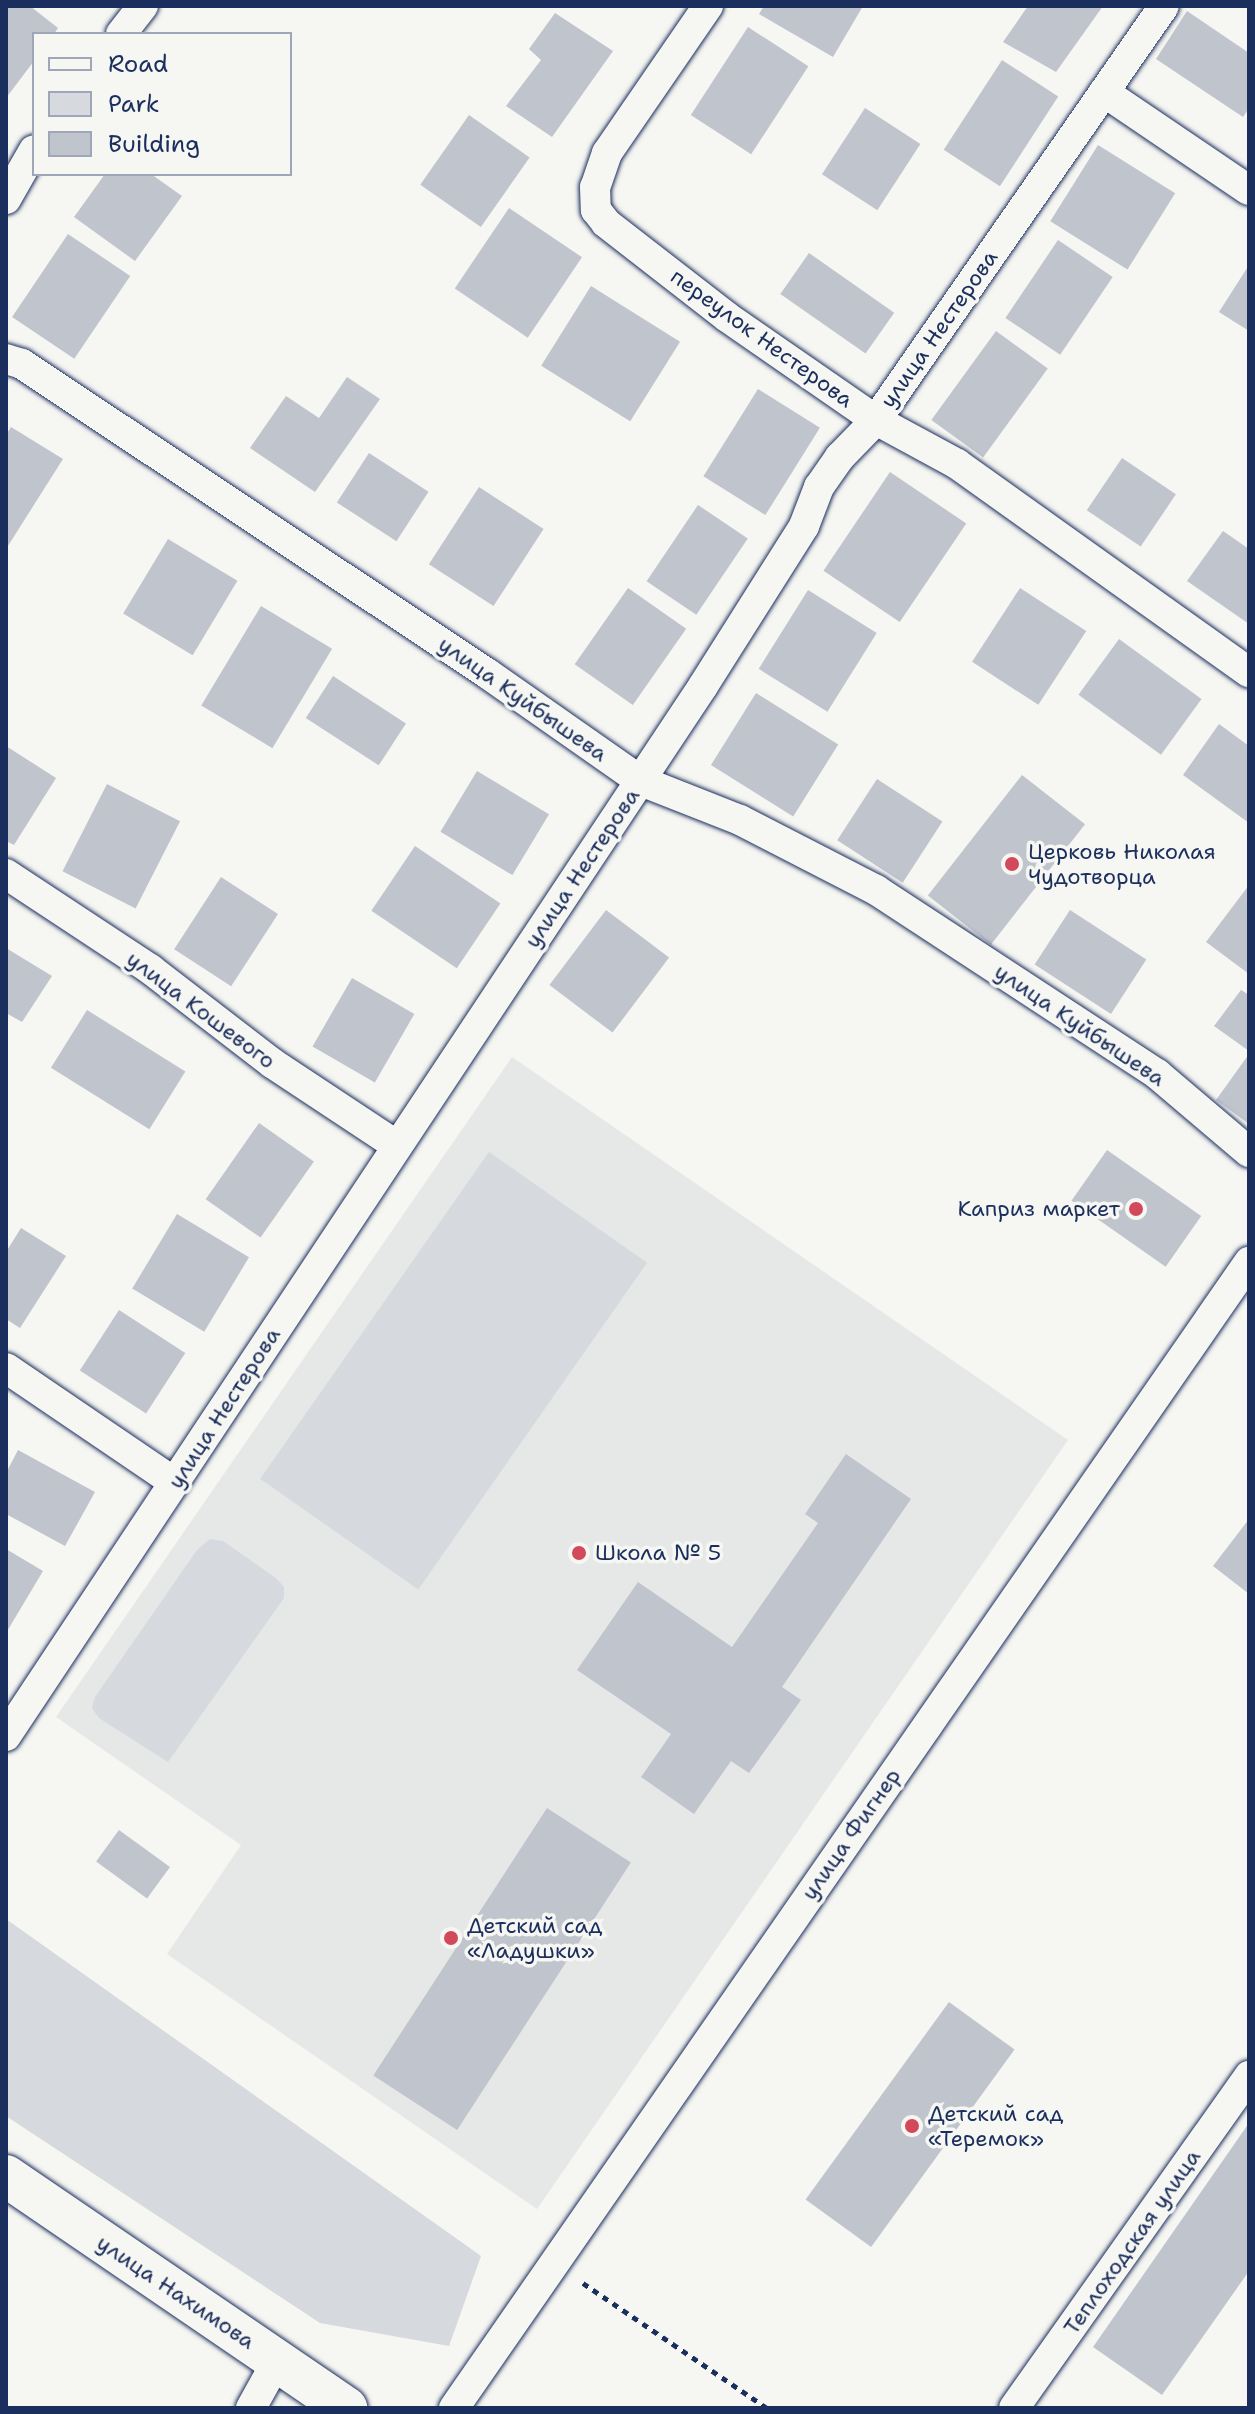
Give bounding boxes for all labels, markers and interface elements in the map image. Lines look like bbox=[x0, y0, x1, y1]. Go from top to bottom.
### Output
legend bbox=[32, 32, 292, 176]
text: Road bbox=[108, 48, 168, 80]
text: Park bbox=[108, 88, 160, 120]
text: Building bbox=[108, 128, 200, 160]
street label: улица Нестерова bbox=[875, 245, 1003, 413]
street label: переулок Нестерова bbox=[666, 263, 858, 413]
street label: улица Куйбышева bbox=[434, 631, 612, 767]
street label: улица Нестерова bbox=[519, 783, 645, 953]
place label: Церковь Николая Чудотворца bbox=[1028, 838, 1216, 890]
marker: Церковь Николая Чудотворца bbox=[1003, 855, 1021, 873]
street label: улица Кошевого bbox=[122, 946, 280, 1074]
street label: улица Куйбышева bbox=[990, 958, 1170, 1092]
place label: Каприз маркет bbox=[957, 1196, 1120, 1222]
marker: Каприз маркет bbox=[1127, 1200, 1145, 1218]
street label: улица Нестерова bbox=[162, 1323, 286, 1493]
place label: Школа № 5 bbox=[595, 1540, 721, 1566]
marker: Школа № 5 bbox=[570, 1544, 588, 1562]
street label: улица Фигнер bbox=[796, 1763, 906, 1905]
place label: Детский сад «Ладушки» bbox=[467, 1912, 603, 1964]
marker: Детский сад «Ладушки» bbox=[442, 1929, 460, 1947]
place label: Детский сад «Теремок» bbox=[928, 2100, 1064, 2152]
marker: Детский сад «Теремок» bbox=[903, 2117, 921, 2135]
street label: Теплоходская улица bbox=[1058, 2144, 1206, 2340]
street label: улица Нахимова bbox=[92, 2229, 260, 2355]

